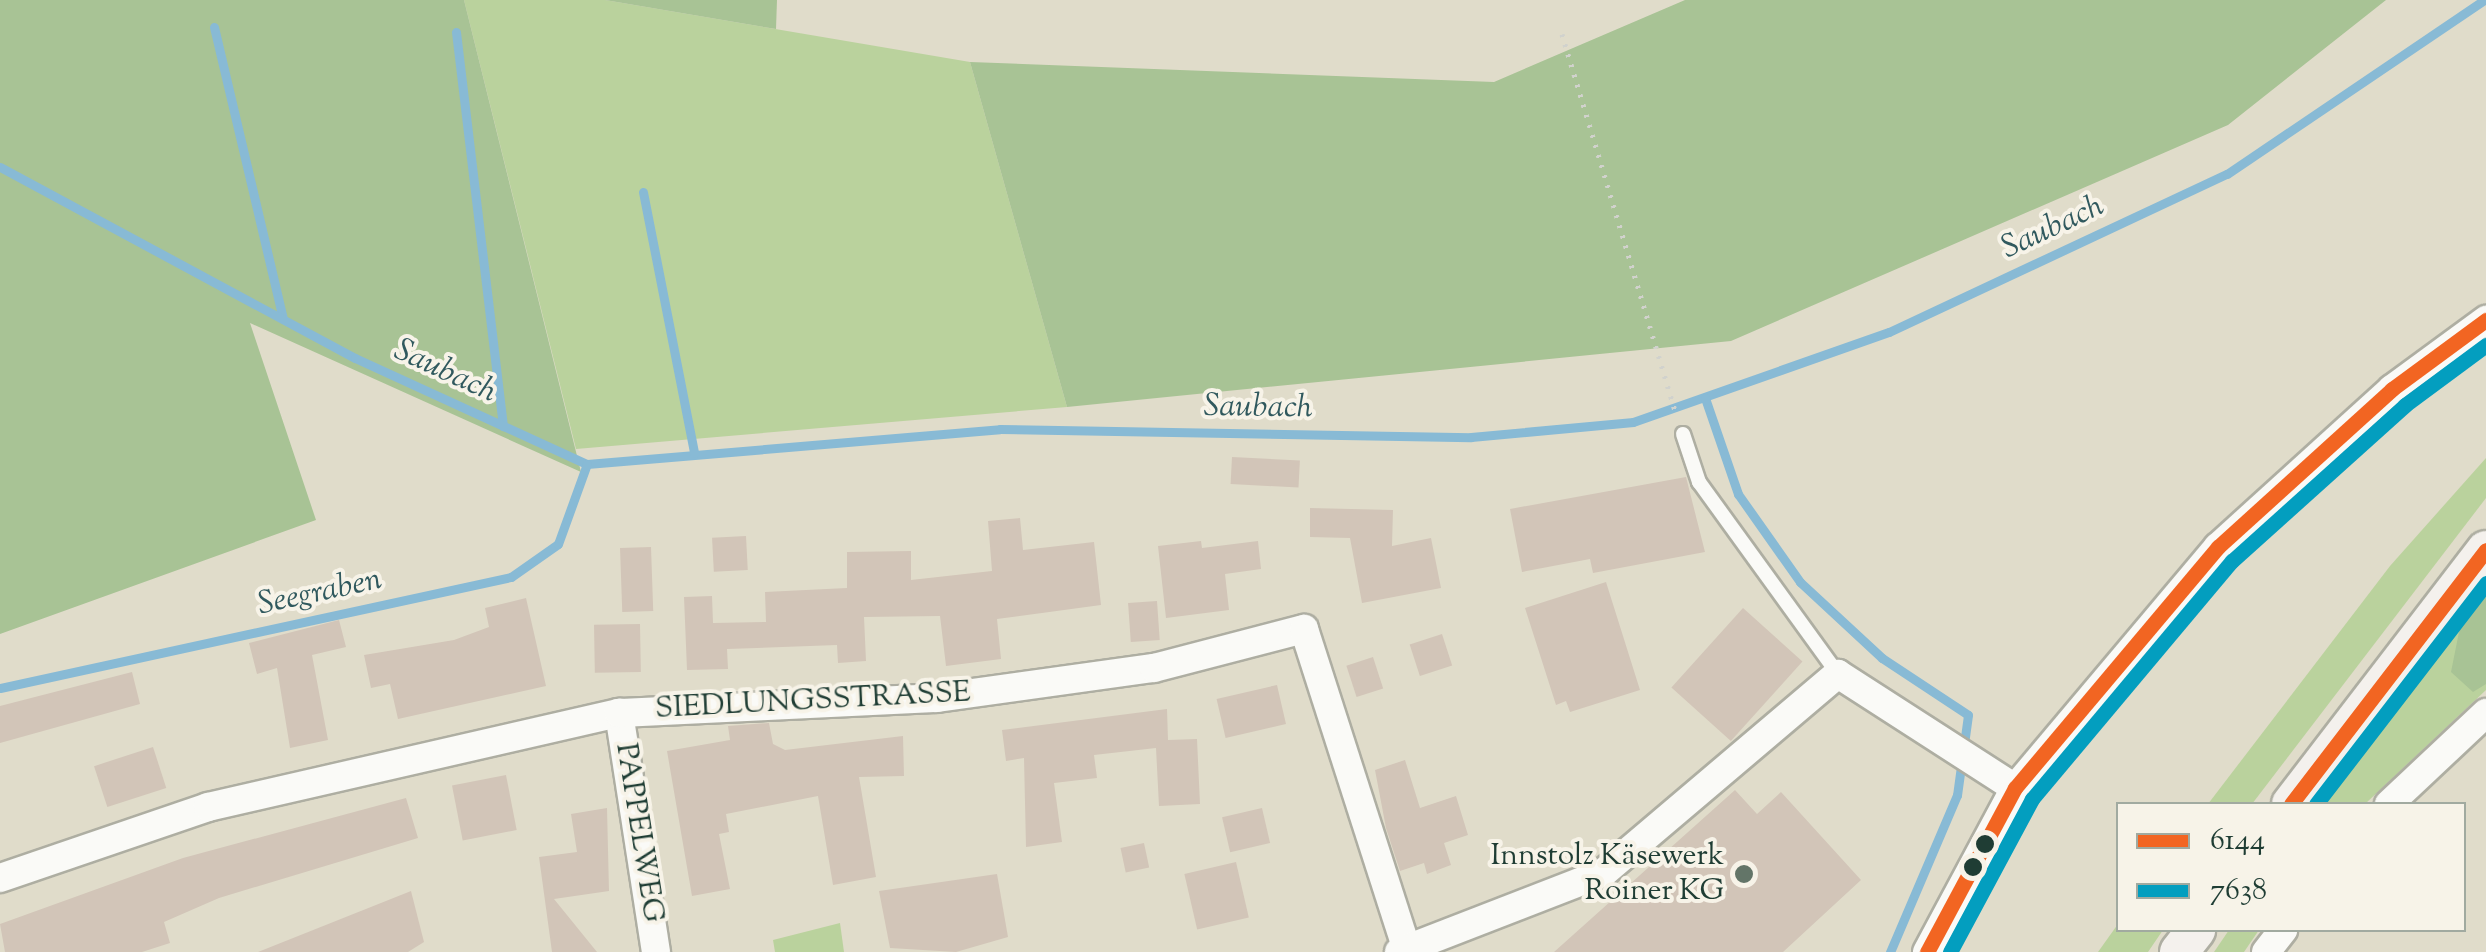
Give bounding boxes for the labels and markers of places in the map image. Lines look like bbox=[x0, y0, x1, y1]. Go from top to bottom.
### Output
unlabelled marker bbox=[1975, 834, 1995, 854]
place label: Innstolz Käsewerk Roiner KG bbox=[1490, 839, 1724, 910]
unlabelled marker bbox=[1963, 857, 1983, 877]
marker: Innstolz Käsewerk Roiner KG bbox=[1733, 863, 1755, 885]

